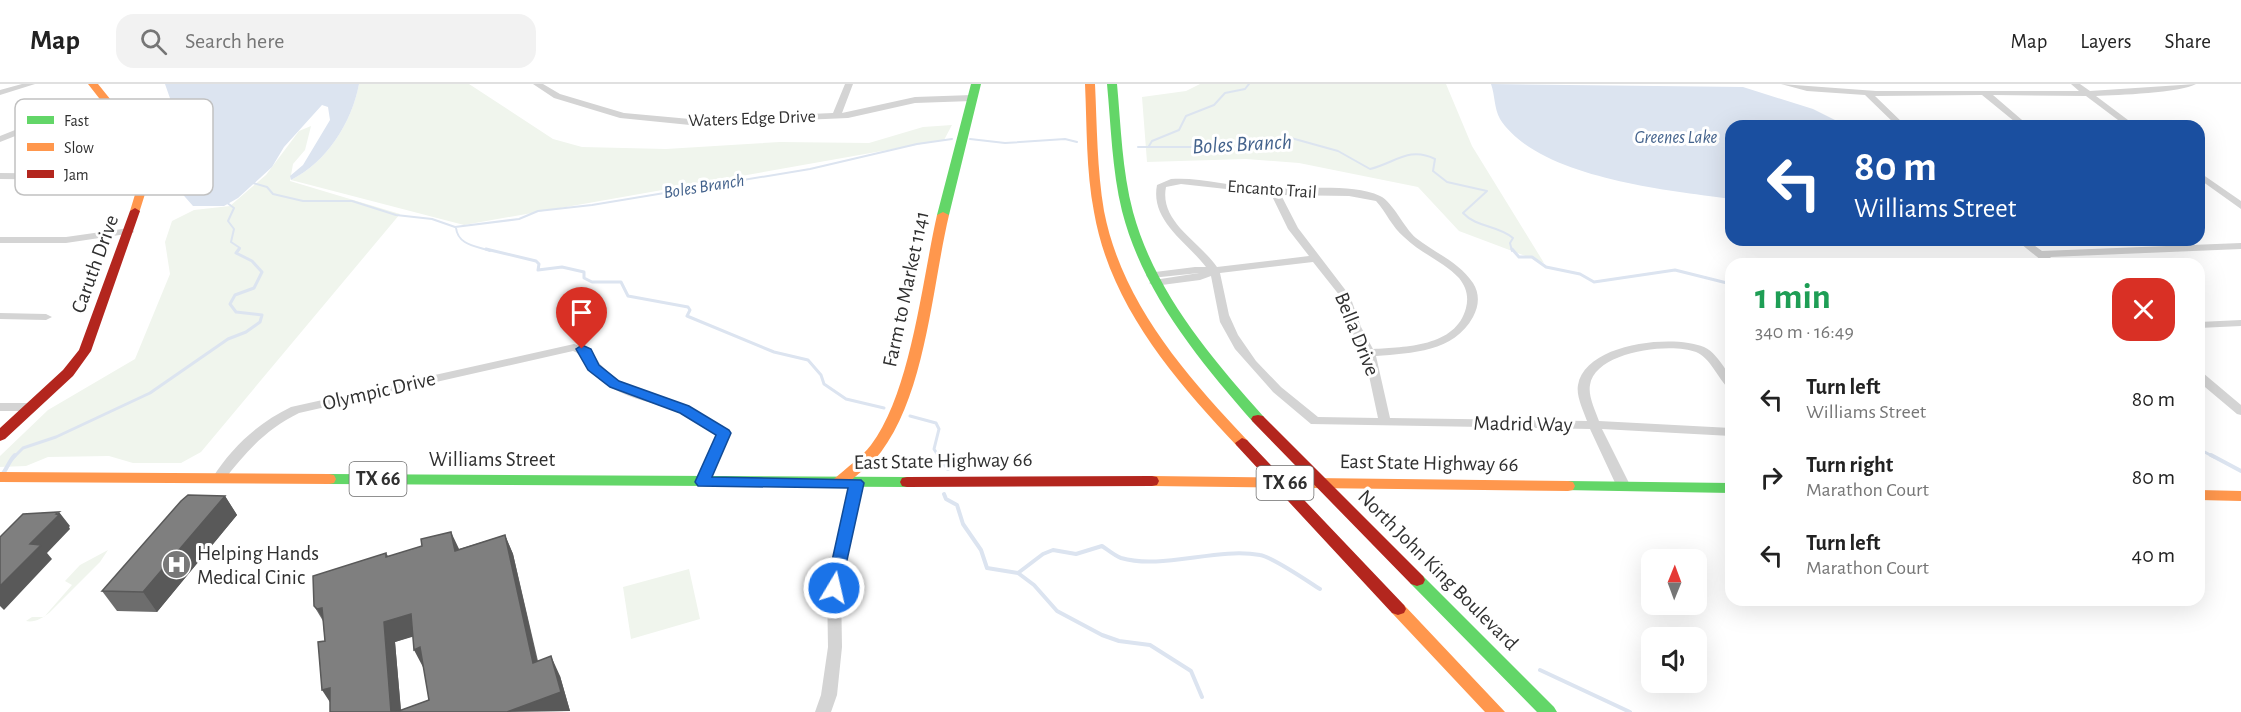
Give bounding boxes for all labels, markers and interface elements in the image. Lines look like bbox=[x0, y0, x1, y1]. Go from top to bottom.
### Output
search box bbox=[116, 14, 536, 68]
icon: search bbox=[137, 25, 170, 58]
text: Map bbox=[30, 27, 80, 55]
text: Search here bbox=[185, 30, 284, 52]
text: Map bbox=[2011, 31, 2047, 52]
text: Layers bbox=[2080, 31, 2131, 52]
text: Share bbox=[2164, 31, 2211, 52]
legend bbox=[15, 99, 213, 195]
street label: Waters Edge Drive bbox=[688, 108, 816, 130]
text: Fast bbox=[64, 113, 89, 129]
water label: Greenes Lake bbox=[1635, 129, 1718, 147]
water label: Boles Branch bbox=[1192, 130, 1292, 158]
text: Slow bbox=[64, 140, 94, 156]
icon: left bbox=[1755, 144, 1833, 222]
text: 80 m bbox=[1854, 146, 1937, 188]
text: Jam bbox=[64, 167, 89, 183]
water label: Boles Branch bbox=[662, 172, 746, 202]
street label: Encanto Trail bbox=[1227, 178, 1317, 202]
text: Williams Street bbox=[1854, 195, 2016, 222]
street label: Farm to Market 1141 bbox=[879, 209, 933, 369]
street label: Caruth Drive bbox=[68, 212, 122, 316]
button: close bbox=[2112, 278, 2175, 341]
text: 1 min bbox=[1755, 279, 1831, 315]
pin bbox=[556, 287, 607, 349]
street label: Bella Drive bbox=[1331, 289, 1383, 379]
icon: arrive bbox=[565, 296, 598, 329]
text: 340 m · 16:49 bbox=[1755, 322, 1854, 342]
street label: Olympic Drive bbox=[320, 368, 438, 414]
text: Turn left bbox=[1806, 376, 1880, 398]
icon: left bbox=[1755, 383, 1788, 416]
text: 80 m bbox=[2132, 388, 2175, 410]
text: Williams Street bbox=[1806, 402, 1926, 422]
street label: Madrid Way bbox=[1473, 413, 1573, 435]
street label: Williams Street bbox=[429, 449, 555, 470]
street label: East State Highway 66 bbox=[853, 449, 1033, 473]
street label: East State Highway 66 bbox=[1339, 451, 1519, 475]
text: Turn right bbox=[1806, 454, 1893, 476]
icon: right bbox=[1755, 461, 1788, 494]
road number: TX 66 bbox=[350, 462, 406, 496]
road number: TX 66 bbox=[1256, 466, 1314, 500]
text: 80 m bbox=[2132, 466, 2175, 488]
text: Marathon Court bbox=[1806, 480, 1929, 500]
street label: North John King Boulevard bbox=[1354, 486, 1522, 654]
text: Turn left bbox=[1806, 532, 1880, 554]
icon: left bbox=[1755, 539, 1788, 572]
place label: Helping Hands Medical Cinic bbox=[197, 543, 319, 588]
text: 40 m bbox=[2132, 544, 2175, 566]
hospital icon: Helping Hands Medical Cinic bbox=[160, 549, 192, 581]
north arrow bbox=[1641, 549, 1707, 615]
map controls bbox=[1641, 549, 1707, 693]
position arrow bbox=[802, 556, 866, 620]
text: Marathon Court bbox=[1806, 558, 1929, 578]
button: sound bbox=[1641, 627, 1707, 693]

